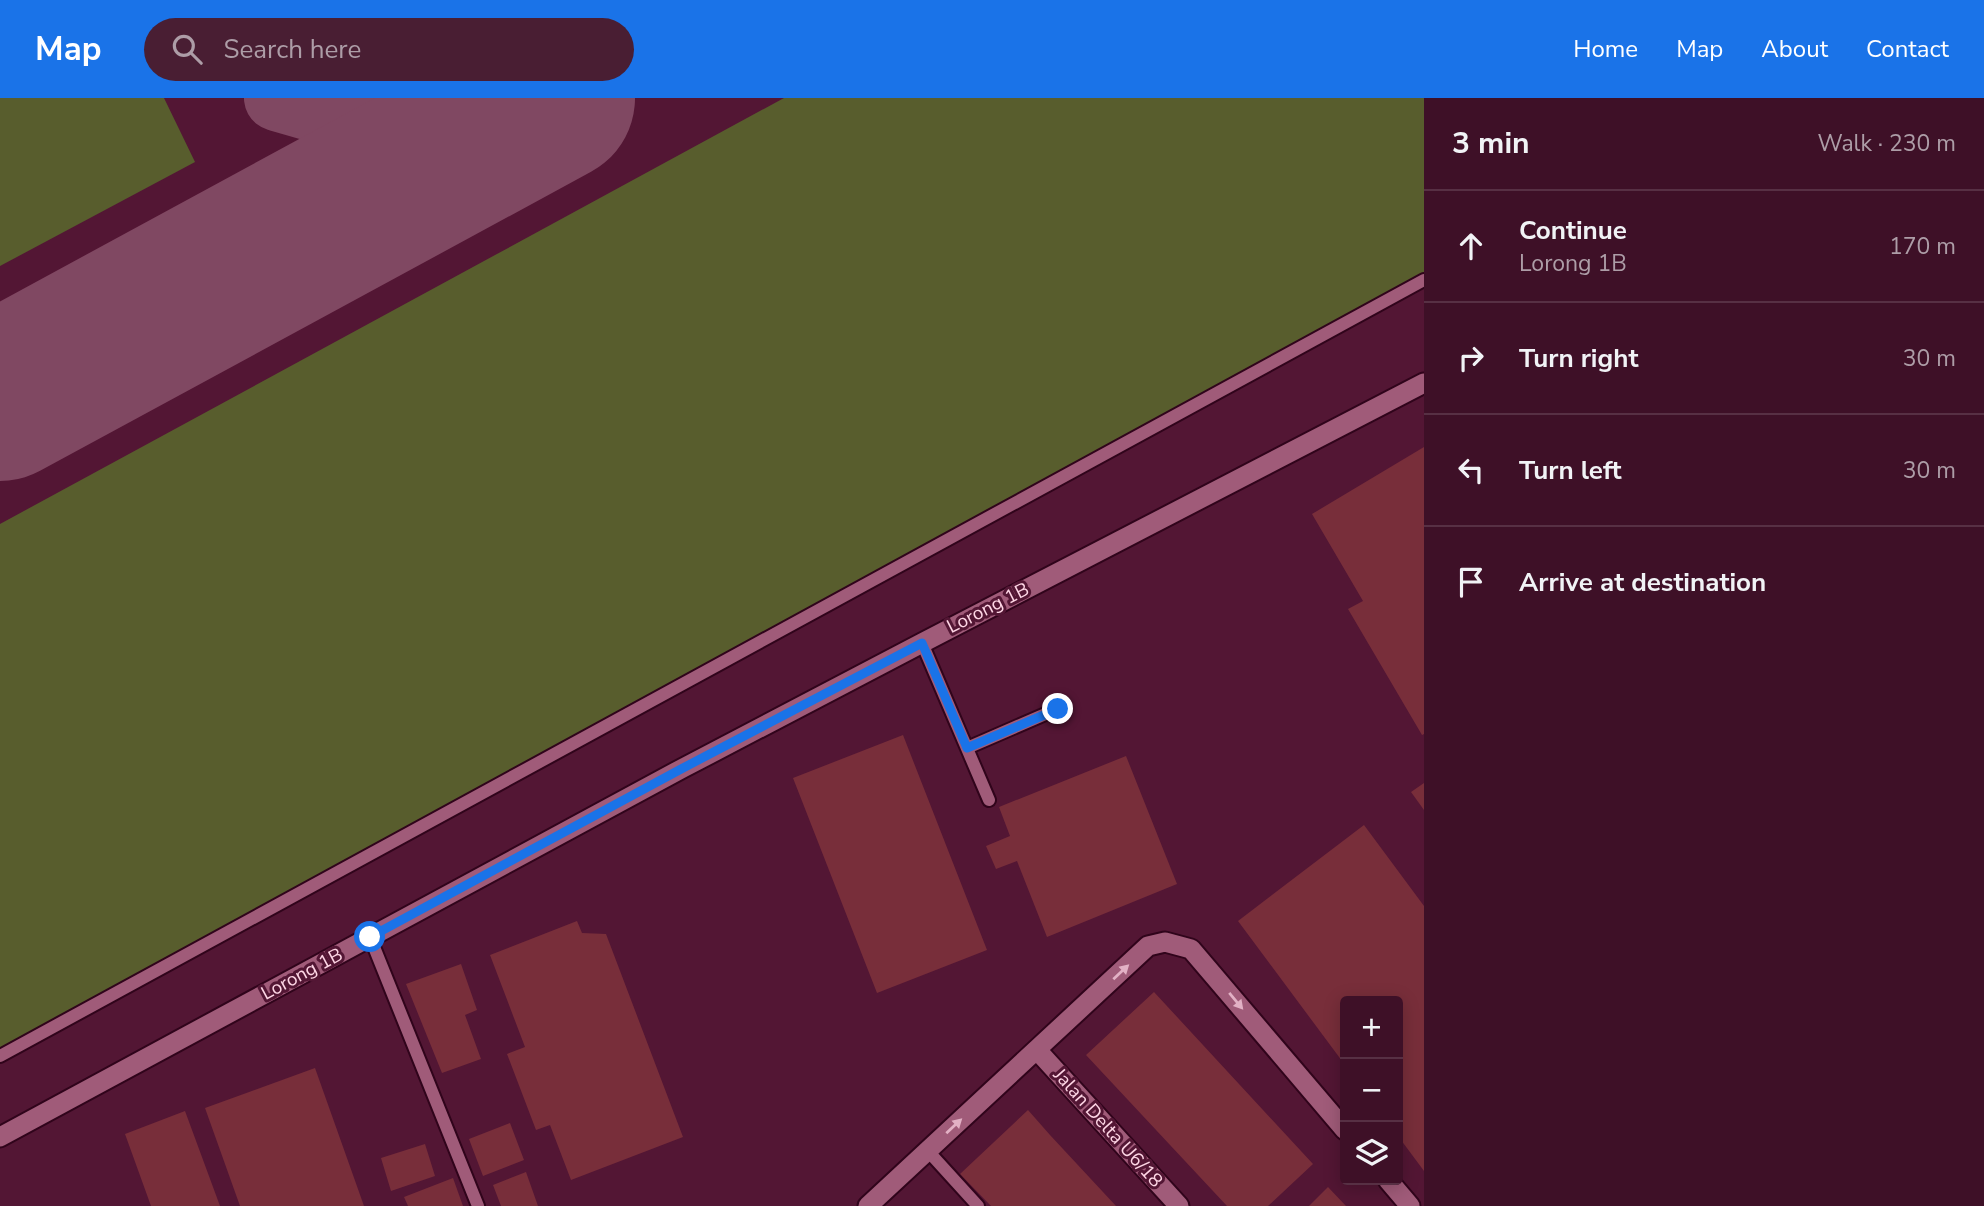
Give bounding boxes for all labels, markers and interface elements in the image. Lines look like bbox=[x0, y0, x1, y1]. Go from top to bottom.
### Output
search box bbox=[144, 18, 634, 81]
text: Map bbox=[35, 27, 102, 72]
icon: search bbox=[168, 30, 206, 68]
text: Search here bbox=[224, 32, 361, 67]
text: Home bbox=[1573, 33, 1638, 65]
text: Map bbox=[1676, 33, 1723, 65]
text: About bbox=[1761, 33, 1828, 65]
text: Contact bbox=[1866, 33, 1949, 65]
text: 3 min bbox=[1452, 123, 1530, 164]
text: Walk · 230 m bbox=[1817, 128, 1956, 159]
text: Continue bbox=[1519, 213, 1627, 248]
icon: ahead bbox=[1452, 227, 1490, 265]
text: 170 m bbox=[1889, 231, 1956, 262]
text: Lorong 1B bbox=[1519, 248, 1627, 279]
icon: right bbox=[1452, 339, 1490, 377]
text: Turn right bbox=[1519, 341, 1638, 376]
text: 30 m bbox=[1903, 343, 1956, 374]
icon: left bbox=[1452, 451, 1490, 489]
text: Turn left bbox=[1519, 453, 1622, 488]
text: 30 m bbox=[1903, 455, 1956, 486]
icon: arrive bbox=[1452, 563, 1490, 601]
text: Arrive at destination bbox=[1519, 565, 1766, 600]
street label: Lorong 1B bbox=[942, 576, 1034, 640]
route end bbox=[1042, 693, 1073, 724]
route start bbox=[354, 921, 385, 952]
street label: Lorong 1B bbox=[257, 942, 347, 1006]
one-way arrow bbox=[1112, 964, 1129, 980]
one-way arrow bbox=[1228, 993, 1243, 1010]
map controls bbox=[1340, 996, 1403, 1185]
button: + bbox=[1340, 996, 1403, 1059]
button: − bbox=[1340, 1059, 1403, 1122]
street label: Jalan Delta U6/18 bbox=[1047, 1062, 1169, 1193]
one-way arrow bbox=[945, 1119, 962, 1135]
button: layers bbox=[1340, 1122, 1403, 1185]

